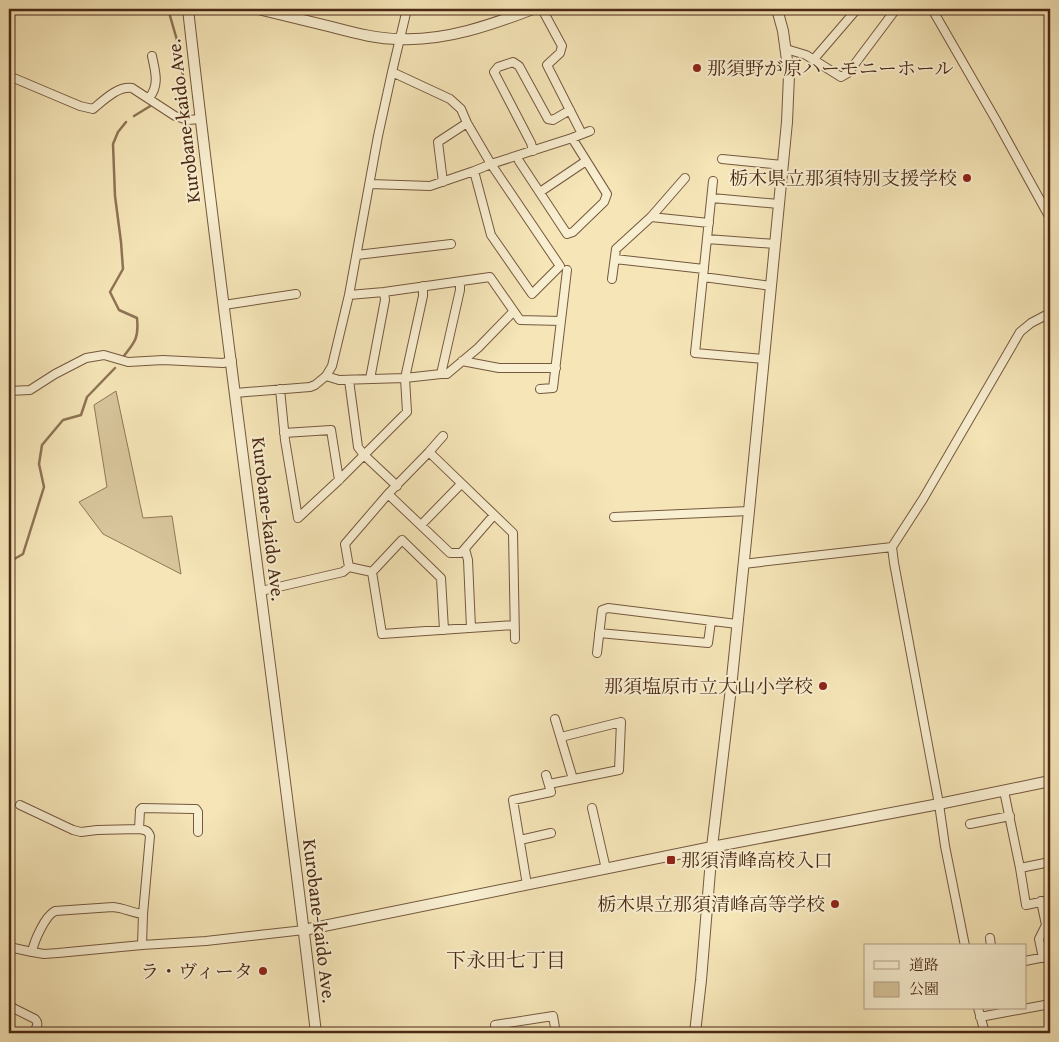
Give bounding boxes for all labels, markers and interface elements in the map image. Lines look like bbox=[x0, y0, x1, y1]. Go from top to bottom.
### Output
street label: Kurobane-kaido Ave. bbox=[159, 38, 207, 204]
place label: 那須野が原ハーモニーホール bbox=[707, 54, 954, 82]
marker: 那須野が原ハーモニーホール bbox=[691, 62, 703, 74]
place label: 栃木県立那須特別支援学校 bbox=[729, 164, 957, 192]
marker: 栃木県立那須特別支援学校 bbox=[961, 172, 973, 184]
street label: Kurobane-kaido Ave. bbox=[245, 436, 293, 602]
place label: 那須塩原市立大山小学校 bbox=[604, 672, 813, 700]
marker: 那須塩原市立大山小学校 bbox=[817, 680, 829, 692]
street label: Kurobane-kaido Ave. bbox=[296, 838, 344, 1004]
place label: 那須清峰高校入口 bbox=[681, 846, 833, 874]
marker: 那須清峰高校入口 bbox=[665, 854, 677, 866]
place label: 栃木県立那須清峰高等学校 bbox=[597, 890, 825, 918]
marker: 栃木県立那須清峰高等学校 bbox=[829, 898, 841, 910]
legend bbox=[864, 944, 1026, 1010]
district label: 下永田七丁目 bbox=[446, 945, 566, 974]
text: 道路 bbox=[909, 954, 939, 975]
place label: ラ・ヴィータ bbox=[140, 957, 253, 985]
marker: ラ・ヴィータ bbox=[257, 965, 269, 977]
text: 公園 bbox=[909, 978, 939, 999]

